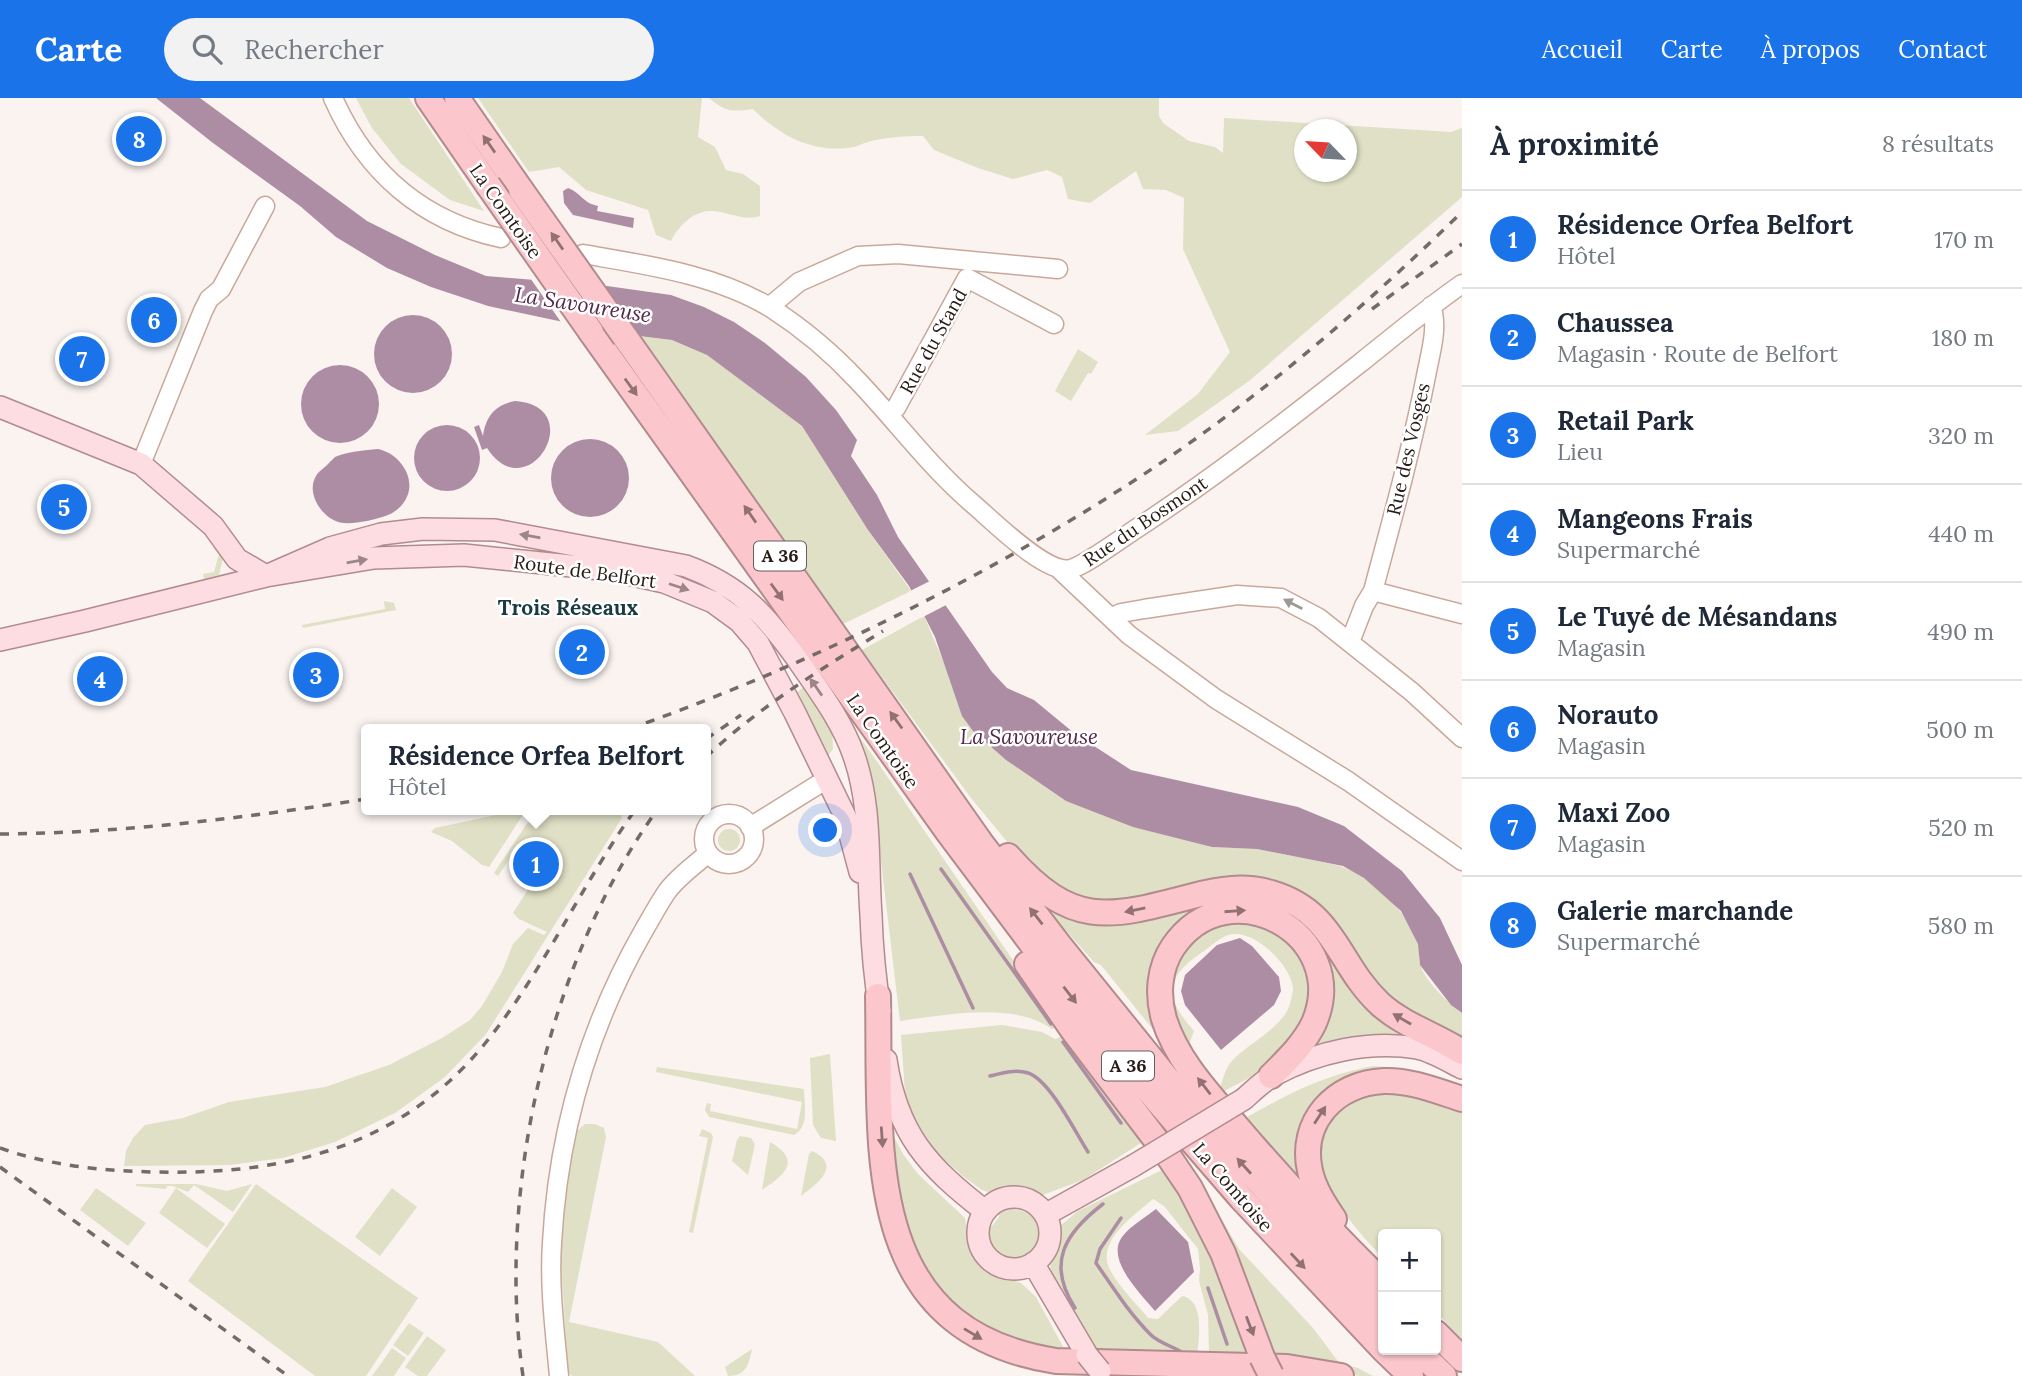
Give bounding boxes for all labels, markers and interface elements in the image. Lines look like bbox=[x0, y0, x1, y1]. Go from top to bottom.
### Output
search box bbox=[164, 18, 654, 81]
text: Carte bbox=[35, 28, 122, 70]
icon: search bbox=[188, 30, 226, 68]
text: Rechercher bbox=[244, 33, 384, 66]
text: Accueil bbox=[1542, 34, 1623, 65]
text: Carte bbox=[1661, 34, 1723, 65]
text: À propos bbox=[1761, 34, 1860, 65]
text: Contact bbox=[1898, 34, 1987, 65]
pin: 8 bbox=[116, 113, 162, 165]
north arrow bbox=[1294, 119, 1357, 182]
text: À proximité bbox=[1490, 125, 1659, 163]
text: 8 résultats bbox=[1882, 129, 1994, 158]
one-way arrow bbox=[482, 135, 496, 153]
street label: La Comtoise bbox=[465, 159, 547, 263]
text: Résidence Orfea Belfort bbox=[1557, 208, 1853, 241]
text: 1 bbox=[1508, 225, 1518, 254]
text: 170 m bbox=[1934, 225, 1994, 254]
one-way arrow bbox=[550, 232, 564, 250]
text: Hôtel bbox=[1557, 241, 1616, 270]
water label: La Savoureuse bbox=[513, 280, 653, 329]
street label: Rue du Stand bbox=[894, 284, 972, 398]
pin: 6 bbox=[131, 294, 177, 346]
text: Chaussea bbox=[1557, 306, 1674, 339]
text: 2 bbox=[1507, 323, 1519, 352]
text: 180 m bbox=[1932, 323, 1994, 352]
pin: 7 bbox=[59, 333, 105, 385]
text: Magasin · Route de Belfort bbox=[1557, 339, 1838, 368]
one-way arrow bbox=[624, 378, 638, 396]
street label: Rue des Vosges bbox=[1381, 380, 1435, 518]
text: Retail Park bbox=[1557, 404, 1694, 437]
text: 3 bbox=[1507, 421, 1519, 450]
text: 320 m bbox=[1928, 421, 1994, 450]
text: Lieu bbox=[1557, 437, 1603, 466]
street label: Rue du Bosmont bbox=[1078, 470, 1212, 571]
pin: 5 bbox=[41, 481, 87, 533]
text: Mangeons Frais bbox=[1557, 502, 1753, 535]
one-way arrow bbox=[743, 505, 757, 523]
text: 4 bbox=[1507, 519, 1519, 548]
text: 440 m bbox=[1928, 519, 1994, 548]
one-way arrow bbox=[519, 530, 541, 541]
text: Supermarché bbox=[1557, 535, 1701, 564]
road number: A 36 bbox=[754, 542, 806, 570]
street label: Route de Belfort bbox=[512, 549, 659, 593]
one-way arrow bbox=[346, 555, 368, 566]
one-way arrow bbox=[669, 582, 690, 593]
one-way arrow bbox=[770, 583, 784, 601]
district label: Trois Réseaux bbox=[498, 594, 639, 621]
one-way arrow bbox=[1283, 599, 1303, 610]
text: Le Tuyé de Mésandans bbox=[1557, 600, 1837, 633]
text: 5 bbox=[1507, 617, 1519, 646]
text: 490 m bbox=[1927, 617, 1994, 646]
pin: 2 bbox=[559, 626, 605, 678]
text: Magasin bbox=[1557, 633, 1646, 662]
pin: 3 bbox=[293, 649, 339, 701]
pin: 4 bbox=[77, 653, 123, 705]
one-way arrow bbox=[809, 678, 823, 696]
street label: La Comtoise bbox=[842, 689, 924, 793]
text: Norauto bbox=[1557, 698, 1659, 731]
one-way arrow bbox=[889, 711, 903, 729]
text: 6 bbox=[1506, 715, 1520, 744]
text: 500 m bbox=[1926, 715, 1994, 744]
water label: La Savoureuse bbox=[960, 723, 1098, 750]
popup bbox=[361, 724, 711, 815]
text: Magasin bbox=[1557, 731, 1646, 760]
text: Résidence Orfea Belfort bbox=[388, 739, 684, 772]
text: Hôtel bbox=[388, 772, 447, 801]
text: Maxi Zoo bbox=[1557, 796, 1670, 829]
your location bbox=[808, 813, 842, 847]
text: 7 bbox=[1508, 813, 1518, 842]
text: 520 m bbox=[1928, 813, 1994, 842]
text: Magasin bbox=[1557, 829, 1646, 858]
pin: 1 bbox=[513, 838, 559, 890]
text: Galerie marchande bbox=[1557, 894, 1793, 927]
one-way arrow bbox=[1124, 905, 1146, 916]
one-way arrow bbox=[1224, 906, 1246, 917]
one-way arrow bbox=[1030, 907, 1044, 925]
text: 8 bbox=[1506, 911, 1520, 940]
text: 580 m bbox=[1928, 911, 1994, 940]
text: Supermarché bbox=[1557, 927, 1701, 956]
one-way arrow bbox=[1063, 986, 1077, 1004]
one-way arrow bbox=[1393, 1013, 1412, 1025]
road number: A 36 bbox=[1102, 1051, 1154, 1080]
one-way arrow bbox=[1197, 1077, 1211, 1095]
one-way arrow bbox=[1313, 1106, 1327, 1124]
one-way arrow bbox=[876, 1126, 887, 1148]
street label: La Comtoise bbox=[1188, 1137, 1278, 1237]
one-way arrow bbox=[1237, 1158, 1252, 1175]
map controls bbox=[1378, 1229, 1441, 1355]
button: + bbox=[1378, 1229, 1441, 1292]
one-way arrow bbox=[1290, 1252, 1306, 1269]
button: − bbox=[1378, 1292, 1441, 1355]
one-way arrow bbox=[1245, 1316, 1256, 1337]
one-way arrow bbox=[964, 1328, 983, 1340]

